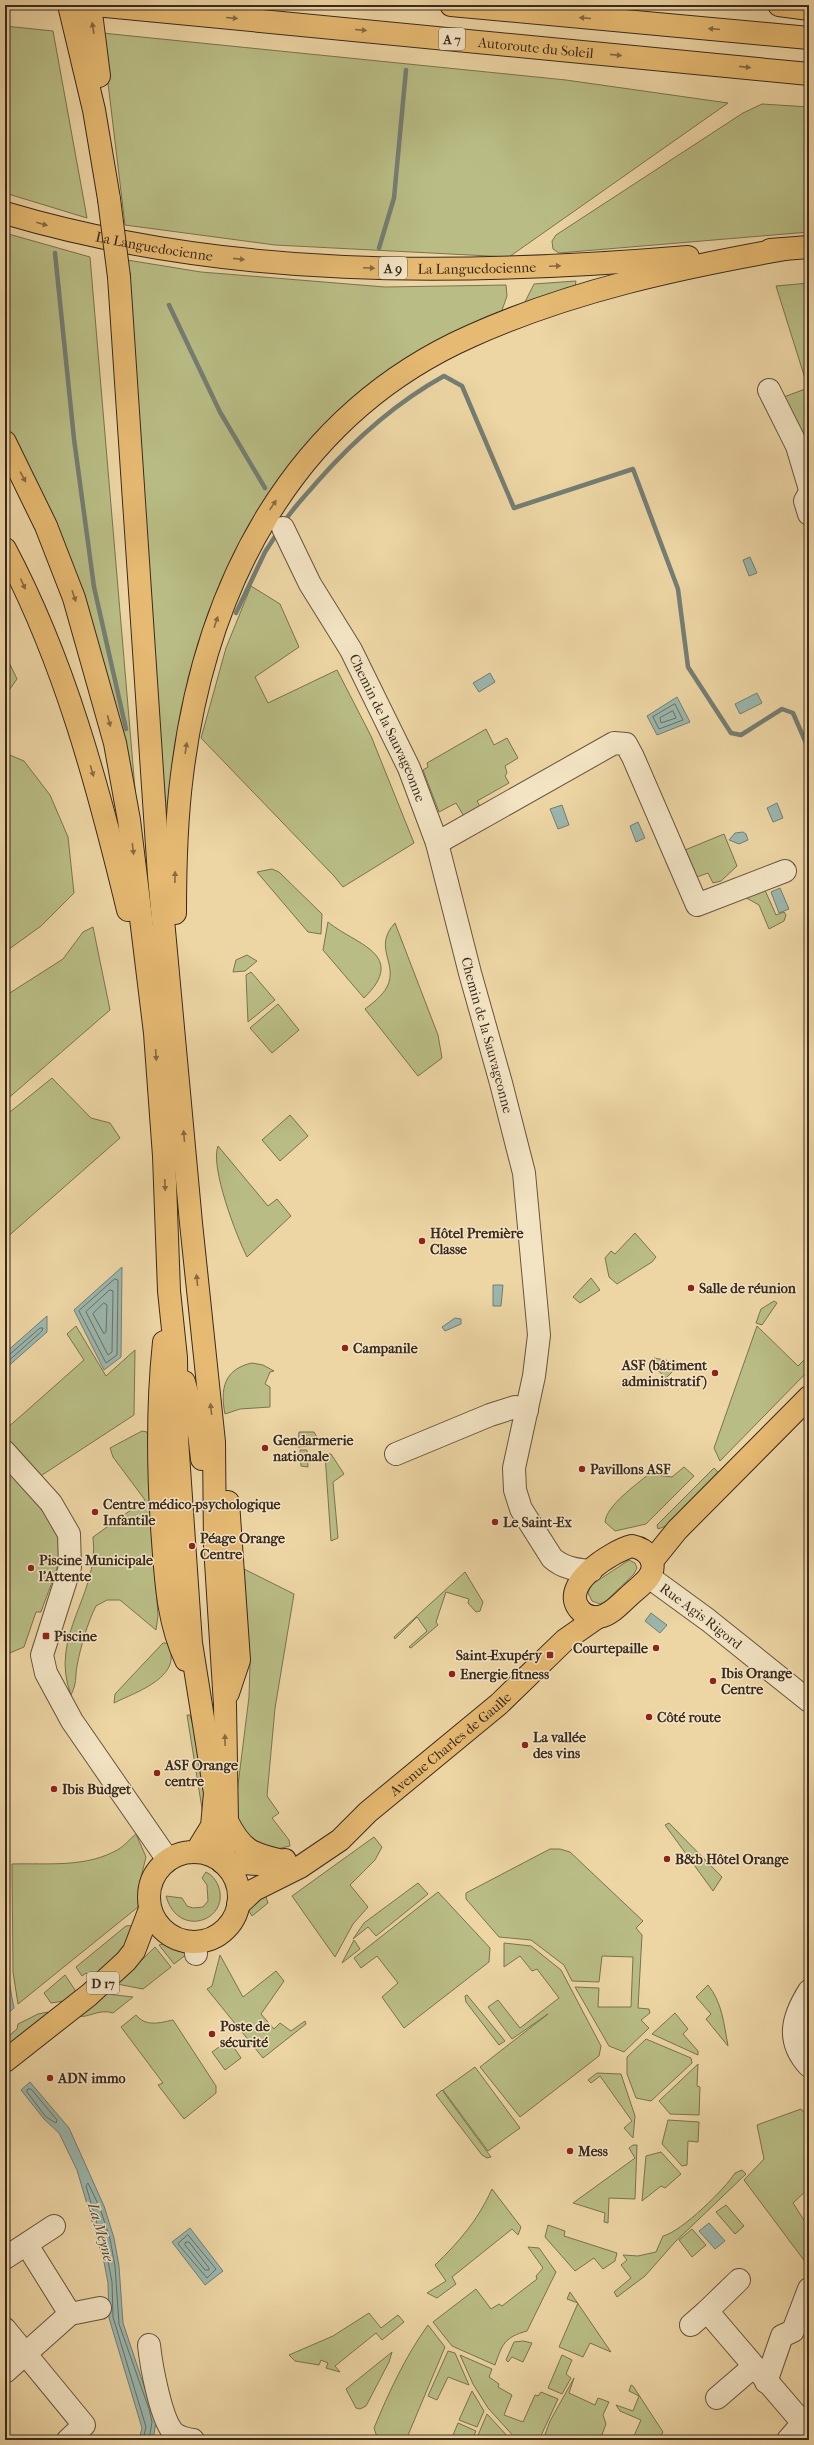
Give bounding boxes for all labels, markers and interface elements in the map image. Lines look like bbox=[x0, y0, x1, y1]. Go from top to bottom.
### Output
one-way arrow bbox=[579, 14, 591, 21]
one-way arrow bbox=[226, 15, 238, 21]
one-way arrow bbox=[90, 22, 96, 34]
one-way arrow bbox=[708, 26, 720, 33]
one-way arrow bbox=[355, 27, 367, 34]
road number: A 7 bbox=[439, 28, 465, 50]
street label: Autoroute du Soleil bbox=[476, 34, 595, 62]
one-way arrow bbox=[610, 52, 622, 58]
one-way arrow bbox=[739, 64, 751, 71]
one-way arrow bbox=[37, 221, 49, 227]
street label: La Languedocienne bbox=[94, 228, 214, 265]
one-way arrow bbox=[233, 256, 245, 262]
road number: A 9 bbox=[379, 257, 407, 279]
street label: La Languedocienne bbox=[417, 259, 537, 278]
one-way arrow bbox=[549, 263, 561, 270]
one-way arrow bbox=[363, 265, 376, 271]
one-way arrow bbox=[20, 471, 26, 482]
one-way arrow bbox=[269, 500, 277, 510]
one-way arrow bbox=[20, 578, 26, 590]
one-way arrow bbox=[71, 591, 77, 603]
one-way arrow bbox=[214, 615, 220, 627]
street label: Chemin de la Sauvageonne bbox=[345, 651, 429, 804]
one-way arrow bbox=[106, 716, 112, 728]
one-way arrow bbox=[183, 742, 189, 754]
one-way arrow bbox=[89, 765, 95, 777]
one-way arrow bbox=[130, 843, 136, 855]
one-way arrow bbox=[172, 870, 178, 883]
street label: Chemin de la Sauvageonne bbox=[457, 955, 516, 1115]
one-way arrow bbox=[153, 1049, 160, 1061]
one-way arrow bbox=[180, 1130, 187, 1142]
one-way arrow bbox=[162, 1179, 168, 1192]
place label: Hôtel Première Classe bbox=[430, 1225, 523, 1258]
marker: Hôtel Première Classe bbox=[417, 1236, 427, 1246]
one-way arrow bbox=[194, 1274, 200, 1286]
place label: Salle de réunion bbox=[699, 1280, 797, 1297]
marker: Salle de réunion bbox=[686, 1283, 696, 1293]
place label: Campanile bbox=[353, 1340, 418, 1357]
marker: Campanile bbox=[340, 1343, 350, 1353]
place label: ASF (bâtiment administratif) bbox=[621, 1357, 708, 1390]
marker: ASF (bâtiment administratif) bbox=[710, 1368, 720, 1378]
one-way arrow bbox=[207, 1403, 214, 1415]
place label: Gendarmerie nationale bbox=[272, 1432, 353, 1465]
marker: Gendarmerie nationale bbox=[260, 1443, 270, 1453]
place label: Pavillons ASF bbox=[590, 1461, 671, 1478]
marker: Pavillons ASF bbox=[577, 1464, 587, 1474]
place label: Centre médico-psychologique Infantile bbox=[103, 1496, 281, 1529]
marker: Centre médico-psychologique Infantile bbox=[90, 1507, 100, 1517]
place label: Le Saint-Ex bbox=[503, 1514, 572, 1531]
marker: Le Saint-Ex bbox=[490, 1517, 500, 1527]
place label: Péage Orange Centre bbox=[200, 1530, 285, 1563]
marker: Péage Orange Centre bbox=[187, 1541, 197, 1551]
place label: Piscine Municipale l'Attente bbox=[38, 1552, 153, 1585]
marker: Piscine Municipale l'Attente bbox=[26, 1563, 36, 1573]
street label: Rue Agis Rigord bbox=[656, 1580, 746, 1653]
place label: Piscine bbox=[54, 1628, 97, 1645]
marker: Piscine bbox=[41, 1631, 51, 1641]
place label: Courtepaille bbox=[573, 1640, 648, 1657]
marker: Courtepaille bbox=[651, 1643, 661, 1653]
place label: Saint-Exupéry bbox=[456, 1647, 544, 1664]
marker: Saint-Exupéry bbox=[545, 1650, 555, 1660]
place label: Ibis Orange Centre bbox=[721, 1665, 792, 1698]
place label: Energie fitness bbox=[460, 1666, 550, 1683]
marker: Energie fitness bbox=[447, 1669, 457, 1679]
marker: Ibis Orange Centre bbox=[708, 1676, 718, 1686]
street label: Avenue Charles de Gaulle bbox=[385, 1689, 515, 1800]
place label: Côté route bbox=[657, 1709, 721, 1726]
marker: Côté route bbox=[644, 1712, 654, 1722]
place label: La vallée des vins bbox=[533, 1729, 586, 1762]
one-way arrow bbox=[222, 1734, 229, 1746]
marker: La vallée des vins bbox=[520, 1740, 530, 1750]
place label: ASF Orange centre bbox=[164, 1757, 238, 1790]
marker: ASF Orange centre bbox=[152, 1768, 162, 1778]
place label: Ibis Budget bbox=[62, 1781, 132, 1798]
marker: Ibis Budget bbox=[49, 1784, 59, 1794]
place label: B&b Hôtel Orange bbox=[675, 1851, 789, 1868]
marker: B&b Hôtel Orange bbox=[662, 1854, 672, 1864]
road number: D 17 bbox=[87, 1972, 119, 1994]
place label: Poste de sécurité bbox=[220, 2018, 270, 2051]
marker: Poste de sécurité bbox=[207, 2029, 217, 2039]
place label: ADN immo bbox=[57, 2070, 126, 2087]
marker: ADN immo bbox=[45, 2073, 55, 2083]
place label: Mess bbox=[577, 2143, 609, 2160]
marker: Mess bbox=[565, 2146, 575, 2156]
water label: La Meyne bbox=[84, 2200, 118, 2264]

